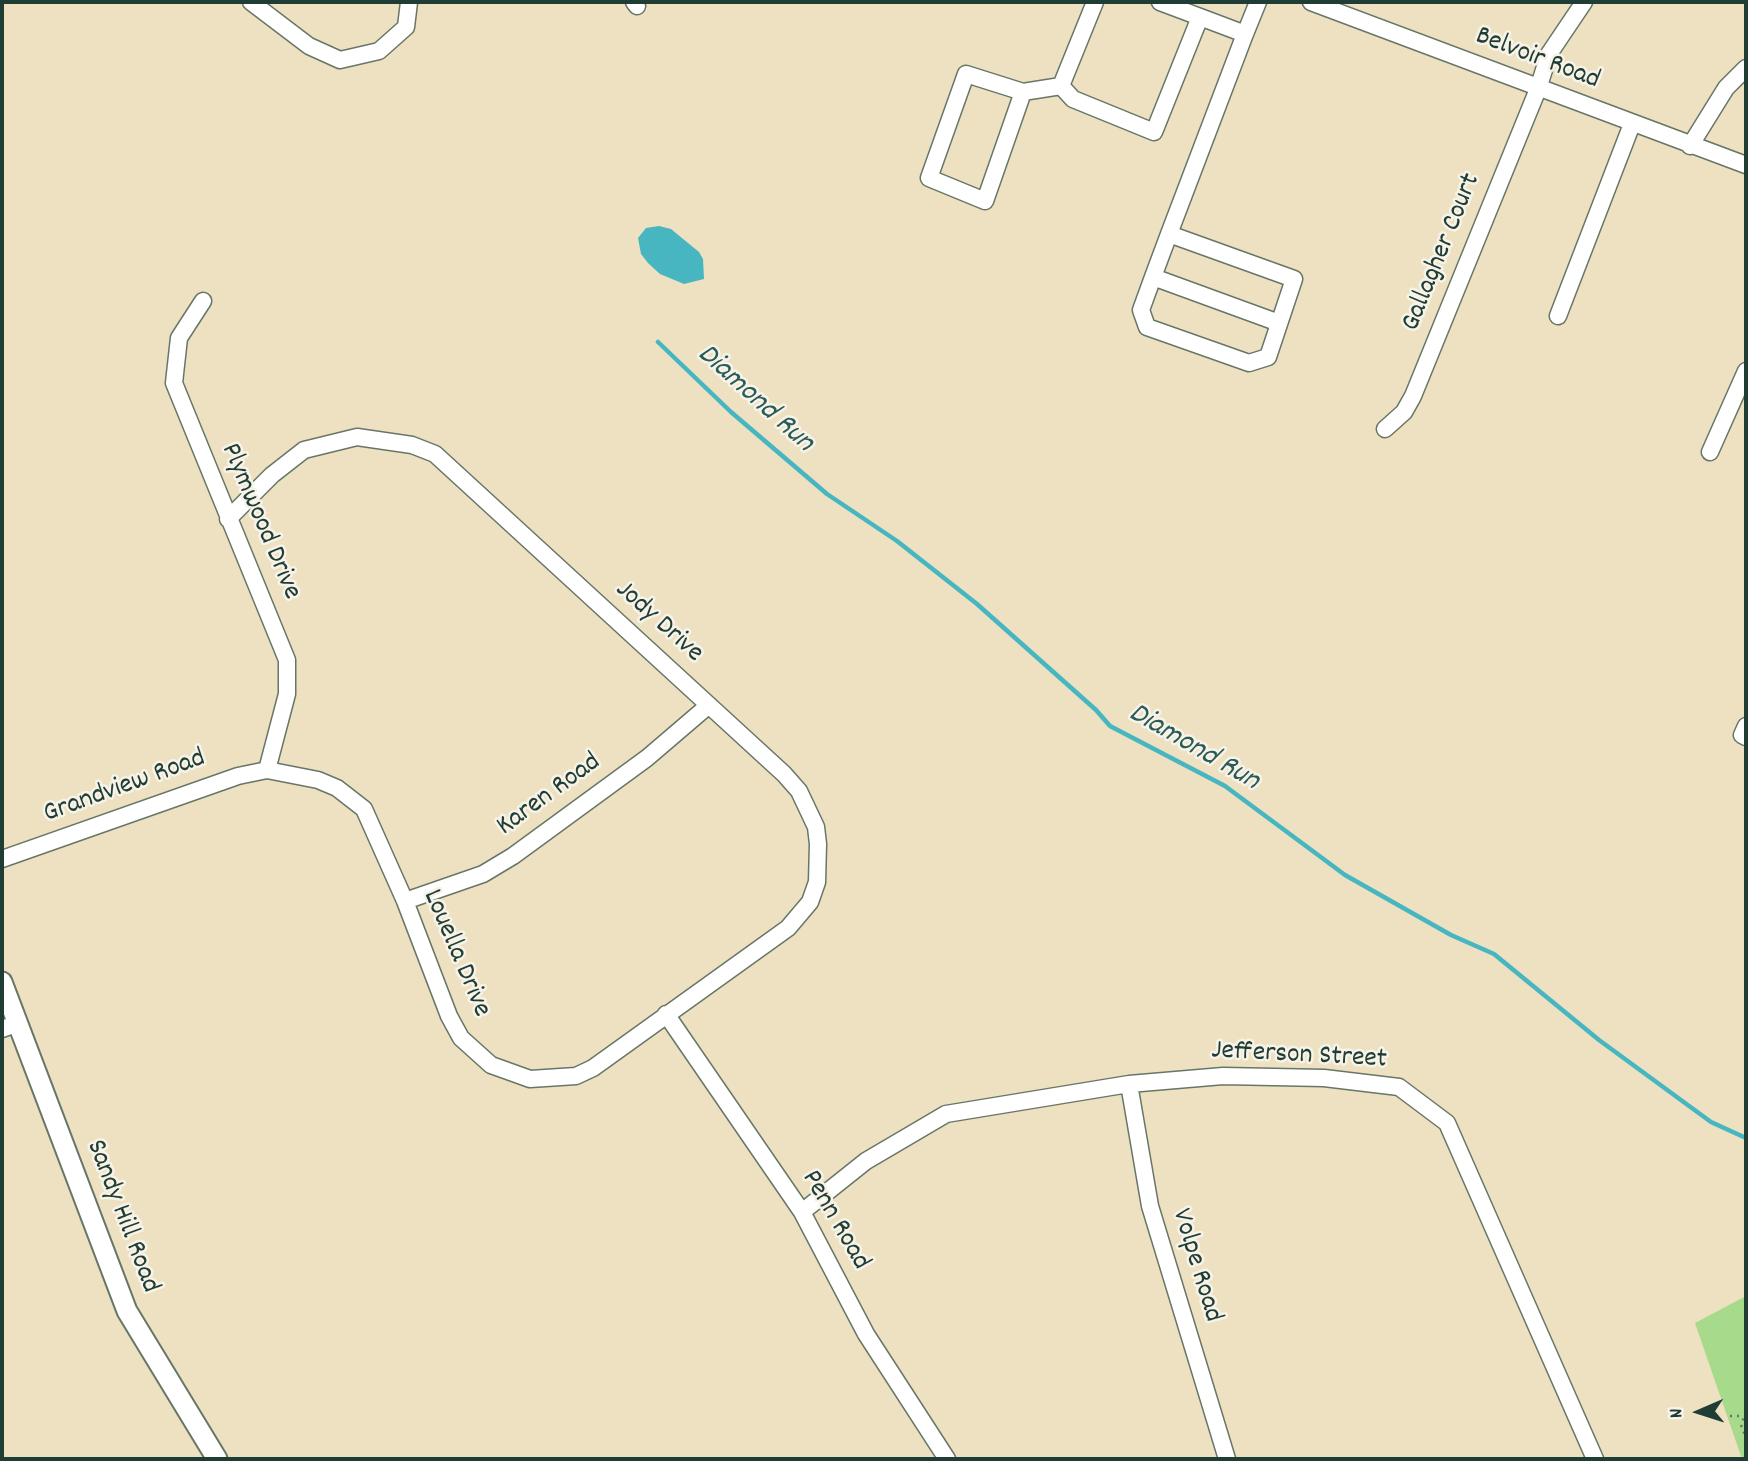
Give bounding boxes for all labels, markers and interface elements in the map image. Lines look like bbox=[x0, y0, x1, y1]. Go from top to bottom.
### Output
street label: Belvoir Road bbox=[1470, 21, 1604, 99]
street label: Gallagher Court bbox=[1396, 169, 1490, 337]
water label: Diamond Run bbox=[688, 338, 820, 462]
street label: Plymwood Drive bbox=[211, 439, 307, 605]
street label: Jody Drive bbox=[607, 575, 709, 671]
water label: Diamond Run bbox=[1121, 697, 1265, 801]
street label: Grandview Road bbox=[40, 743, 210, 833]
street label: Karen Road bbox=[491, 747, 609, 845]
street label: Louella Drive bbox=[413, 885, 497, 1023]
street label: Jefferson Street bbox=[1210, 1036, 1388, 1078]
street label: Sandy Hill Road bbox=[76, 1136, 166, 1298]
street label: Penn Road bbox=[792, 1165, 876, 1277]
street label: Volpe Road bbox=[1162, 1205, 1228, 1327]
north arrow bbox=[1664, 1377, 1734, 1447]
text: N bbox=[1664, 1408, 1691, 1419]

